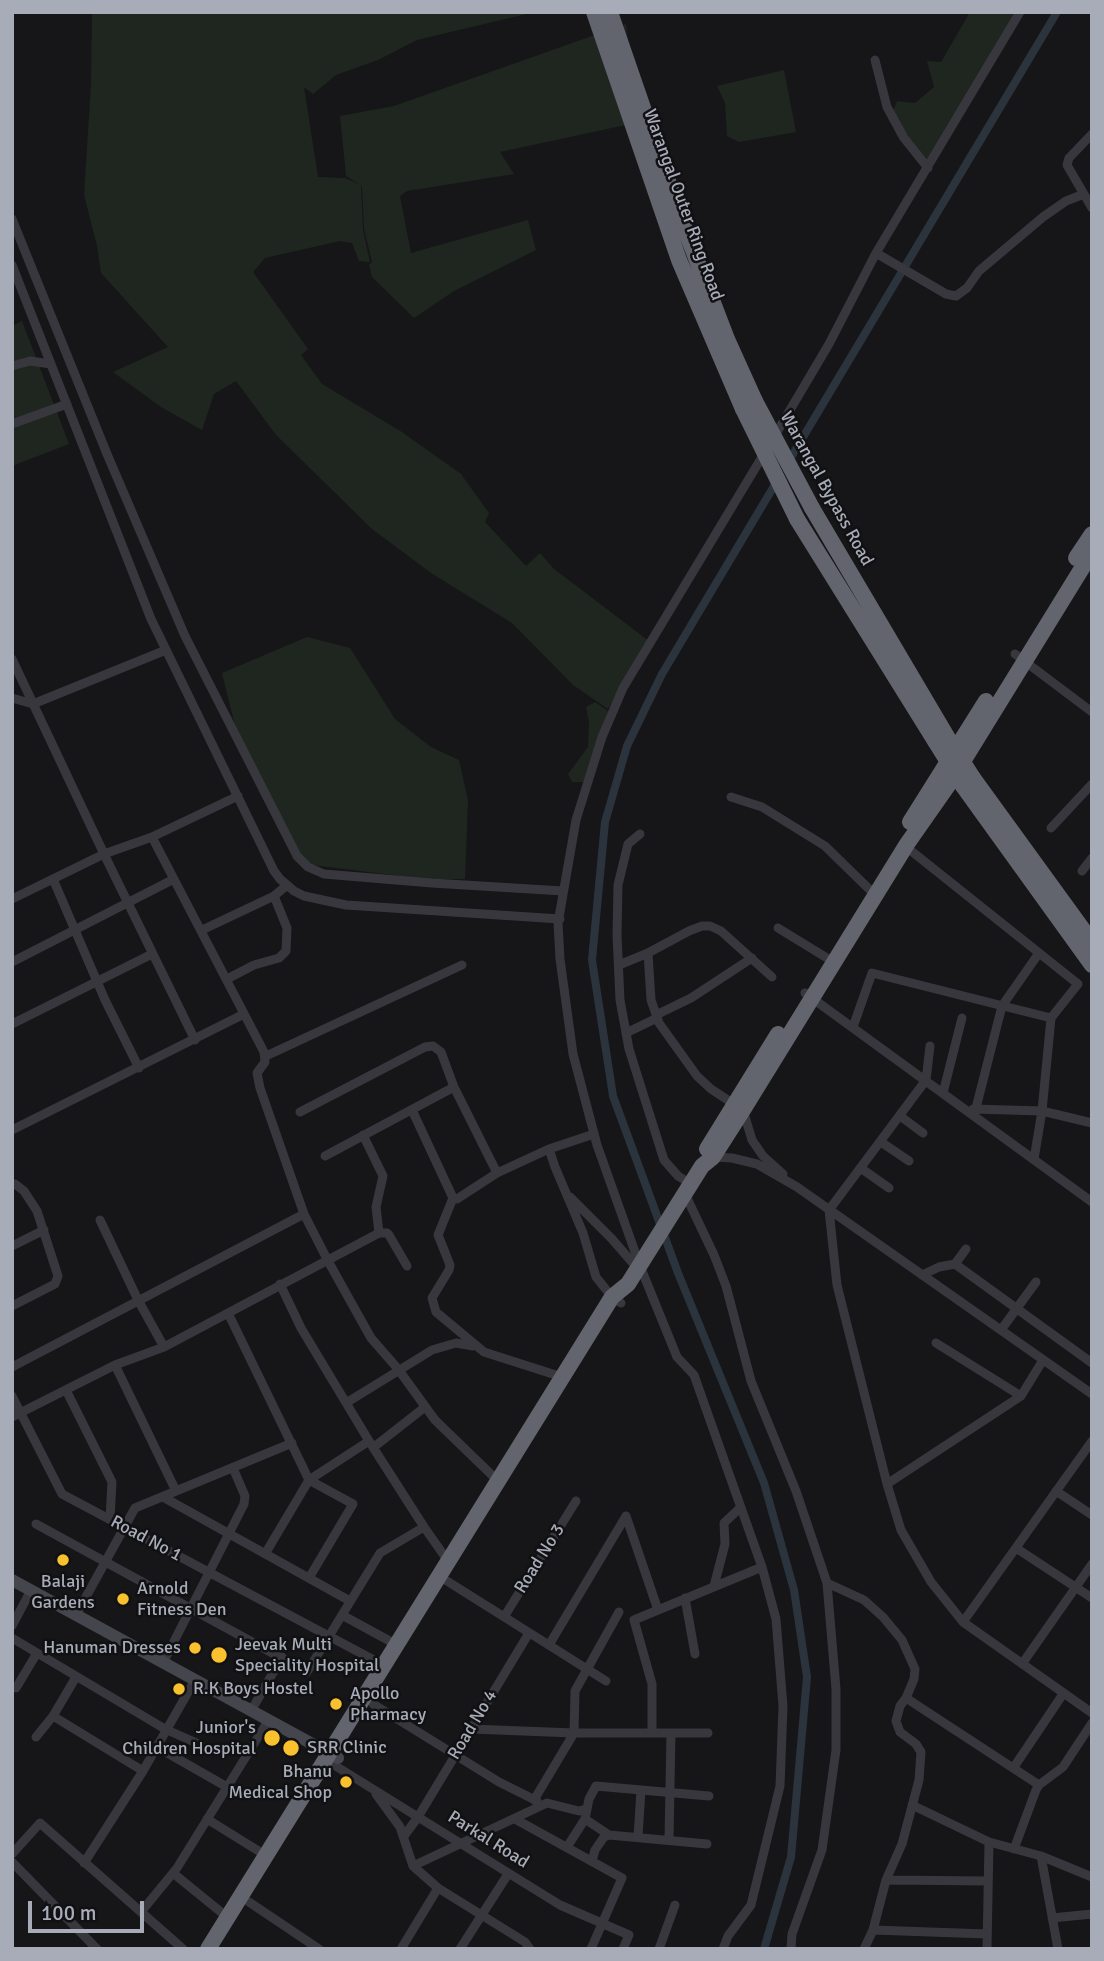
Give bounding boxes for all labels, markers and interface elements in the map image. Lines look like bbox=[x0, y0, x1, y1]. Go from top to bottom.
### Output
street label: Warangal Outer Ring Road bbox=[638, 106, 728, 304]
street label: Warangal Bypass Road bbox=[775, 408, 877, 570]
street label: Road No 1 bbox=[107, 1511, 185, 1567]
street label: Road No 3 bbox=[510, 1520, 570, 1598]
marker: Balaji Gardens bbox=[55, 1552, 71, 1568]
place label: Balaji Gardens bbox=[31, 1571, 95, 1614]
place label: Arnold Fitness Den bbox=[137, 1578, 227, 1620]
marker: Arnold Fitness Den bbox=[115, 1591, 131, 1607]
place label: Jeevak Multi Speciality Hospital bbox=[235, 1634, 379, 1676]
place label: Hanuman Dresses bbox=[43, 1637, 181, 1659]
marker: Hanuman Dresses bbox=[187, 1640, 203, 1656]
marker: Jeevak Multi Speciality Hospital bbox=[209, 1645, 229, 1665]
place label: R.K Boys Hostel bbox=[193, 1678, 313, 1700]
marker: R.K Boys Hostel bbox=[171, 1681, 187, 1697]
place label: Apollo Pharmacy bbox=[350, 1683, 426, 1726]
street label: Road No 4 bbox=[444, 1686, 502, 1764]
marker: Apollo Pharmacy bbox=[328, 1696, 344, 1712]
place label: Junior's Children Hospital bbox=[122, 1717, 256, 1760]
marker: Junior's Children Hospital bbox=[262, 1728, 282, 1748]
place label: SRR Clinic bbox=[307, 1737, 387, 1759]
marker: SRR Clinic bbox=[281, 1738, 301, 1758]
place label: Bhanu Medical Shop bbox=[229, 1761, 332, 1803]
marker: Bhanu Medical Shop bbox=[338, 1774, 354, 1790]
street label: Parkal Road bbox=[443, 1807, 533, 1873]
scale bar bbox=[32, 1888, 147, 1932]
text: 100 m bbox=[41, 1900, 96, 1926]

